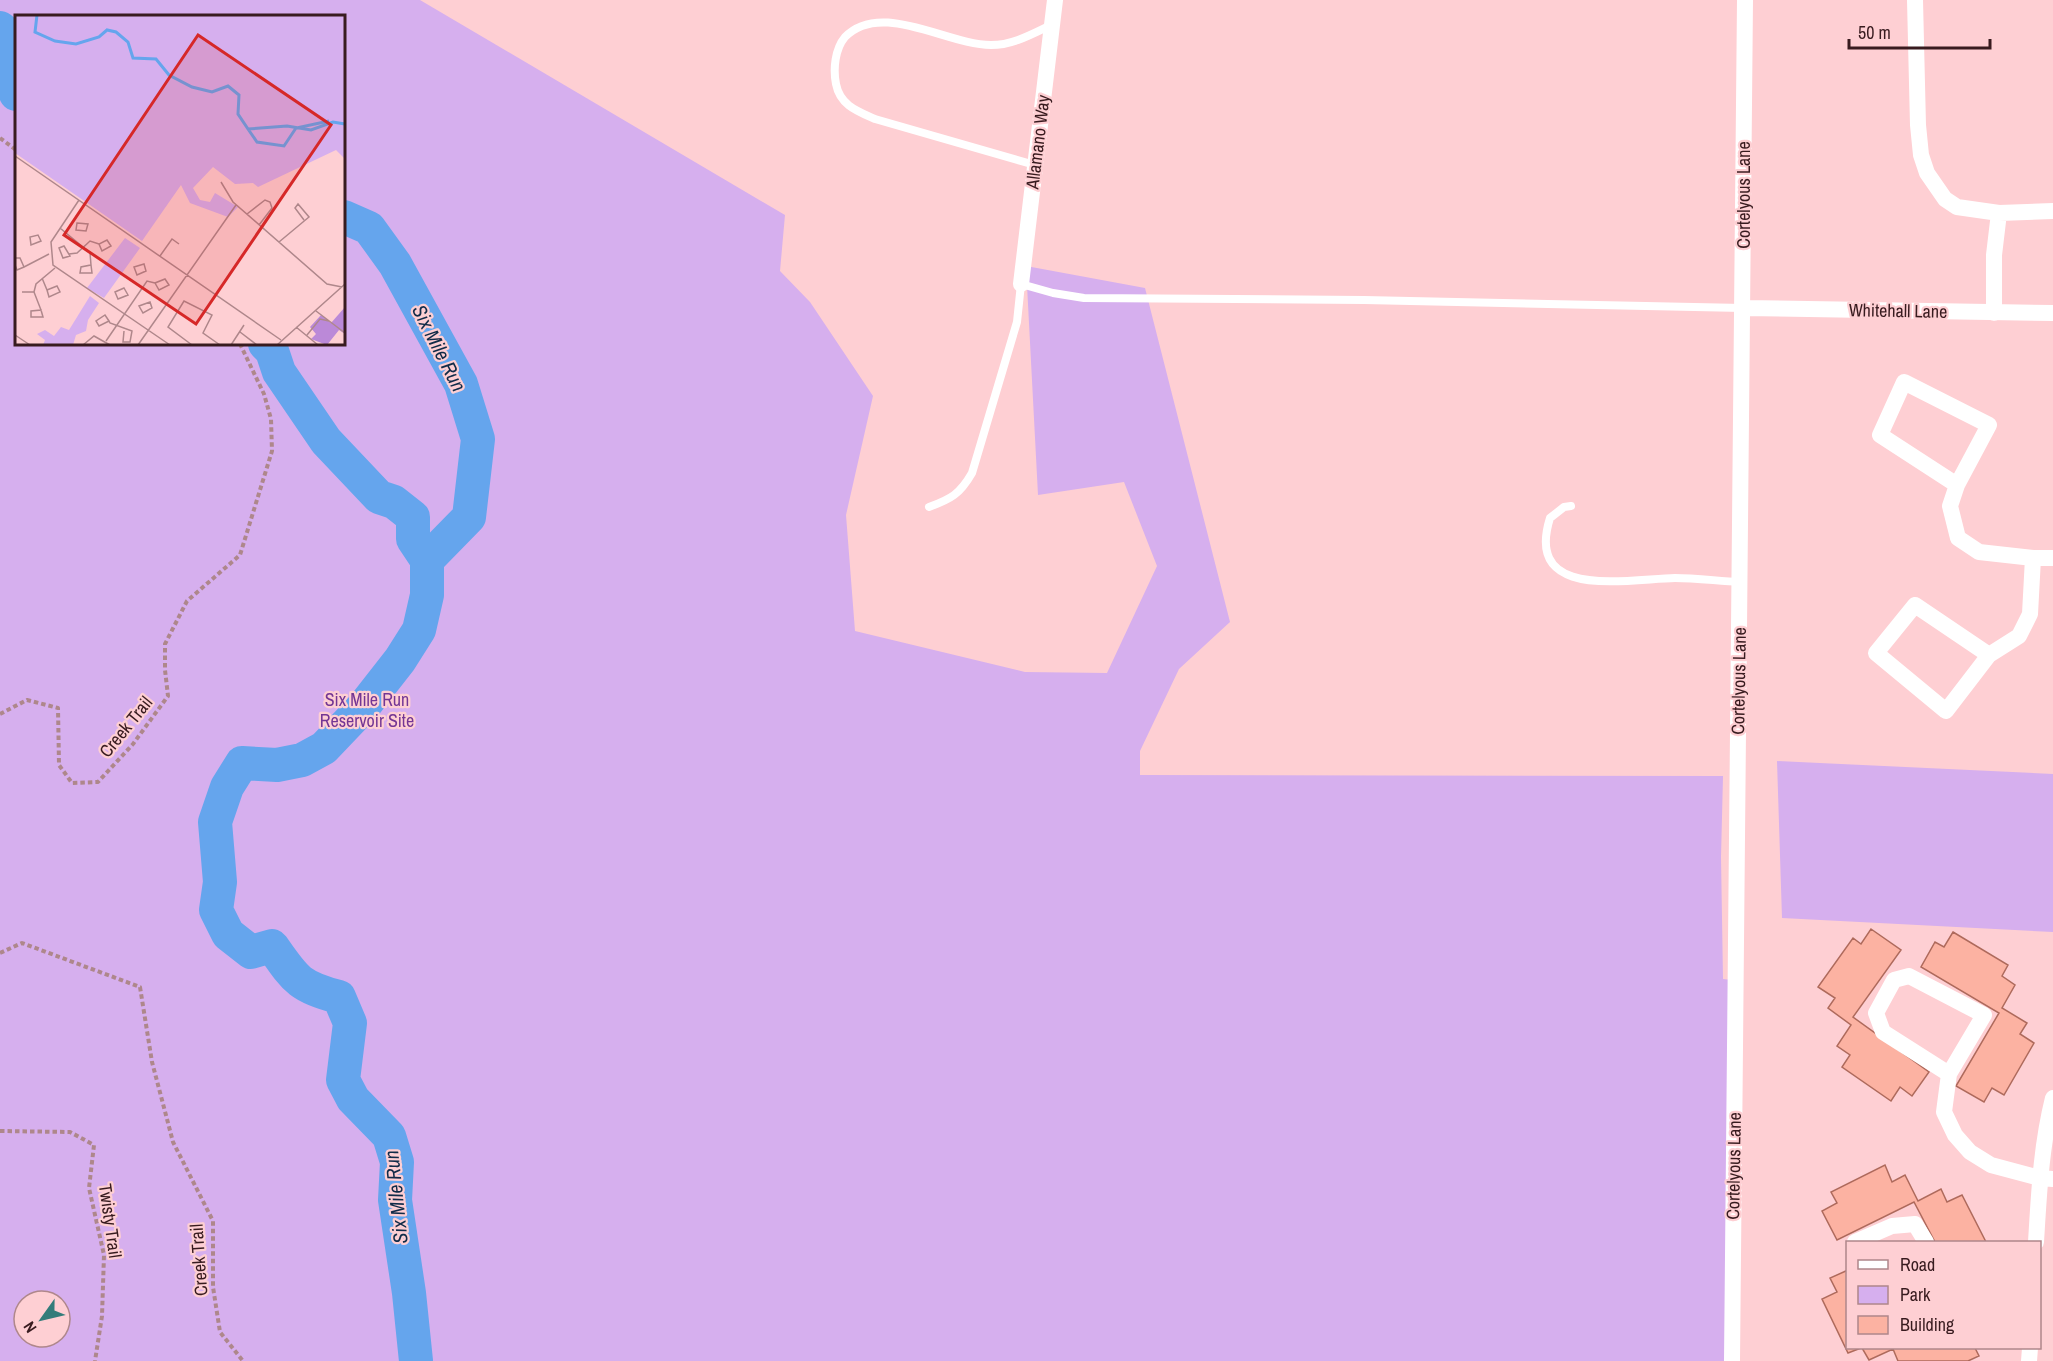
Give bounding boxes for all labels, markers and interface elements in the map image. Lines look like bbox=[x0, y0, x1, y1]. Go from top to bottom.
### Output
scale bar bbox=[1849, 12, 1990, 50]
inset map bbox=[15, 15, 345, 345]
text: 50 m bbox=[1858, 20, 1891, 45]
street label: Allamano Way bbox=[1019, 93, 1056, 191]
street label: Cortelyous Lane bbox=[1731, 141, 1756, 249]
street label: Whitehall Lane bbox=[1849, 297, 1947, 324]
water label: Six Mile Run bbox=[406, 300, 473, 396]
street label: Cortelyous Lane bbox=[1725, 627, 1752, 735]
park label: Six Mile Run Reservoir Site bbox=[320, 687, 414, 733]
street label: Creek Trail bbox=[93, 691, 158, 763]
street label: Cortelyous Lane bbox=[1720, 1112, 1747, 1220]
water label: Six Mile Run bbox=[377, 1149, 414, 1245]
street label: Twisty Trail bbox=[93, 1182, 128, 1260]
street label: Creek Trail bbox=[184, 1223, 213, 1297]
legend bbox=[1846, 1241, 2041, 1349]
text: Road bbox=[1900, 1252, 1935, 1277]
text: Park bbox=[1900, 1282, 1931, 1307]
north arrow bbox=[12, 1289, 72, 1349]
text: Building bbox=[1900, 1312, 1955, 1337]
text: N bbox=[18, 1317, 41, 1337]

